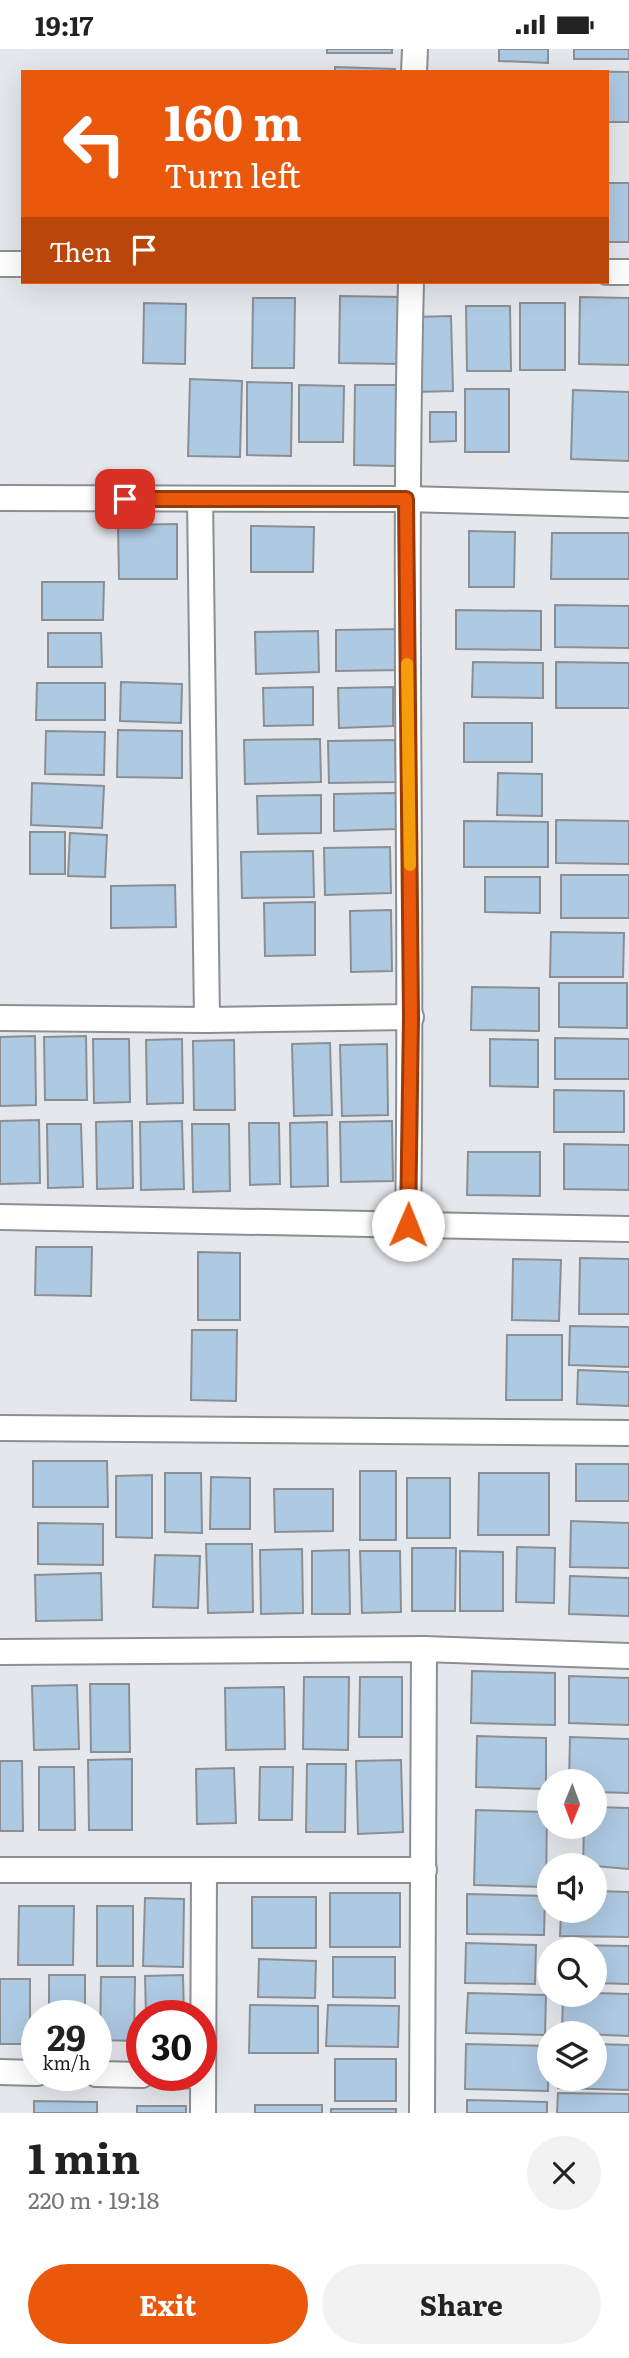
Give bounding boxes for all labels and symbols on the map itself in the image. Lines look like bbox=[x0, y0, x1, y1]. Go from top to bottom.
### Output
pin bbox=[95, 469, 155, 529]
position arrow bbox=[371, 1188, 445, 1262]
north arrow bbox=[537, 1769, 607, 1839]
speed limit sign: 30 bbox=[126, 2000, 217, 2091]

